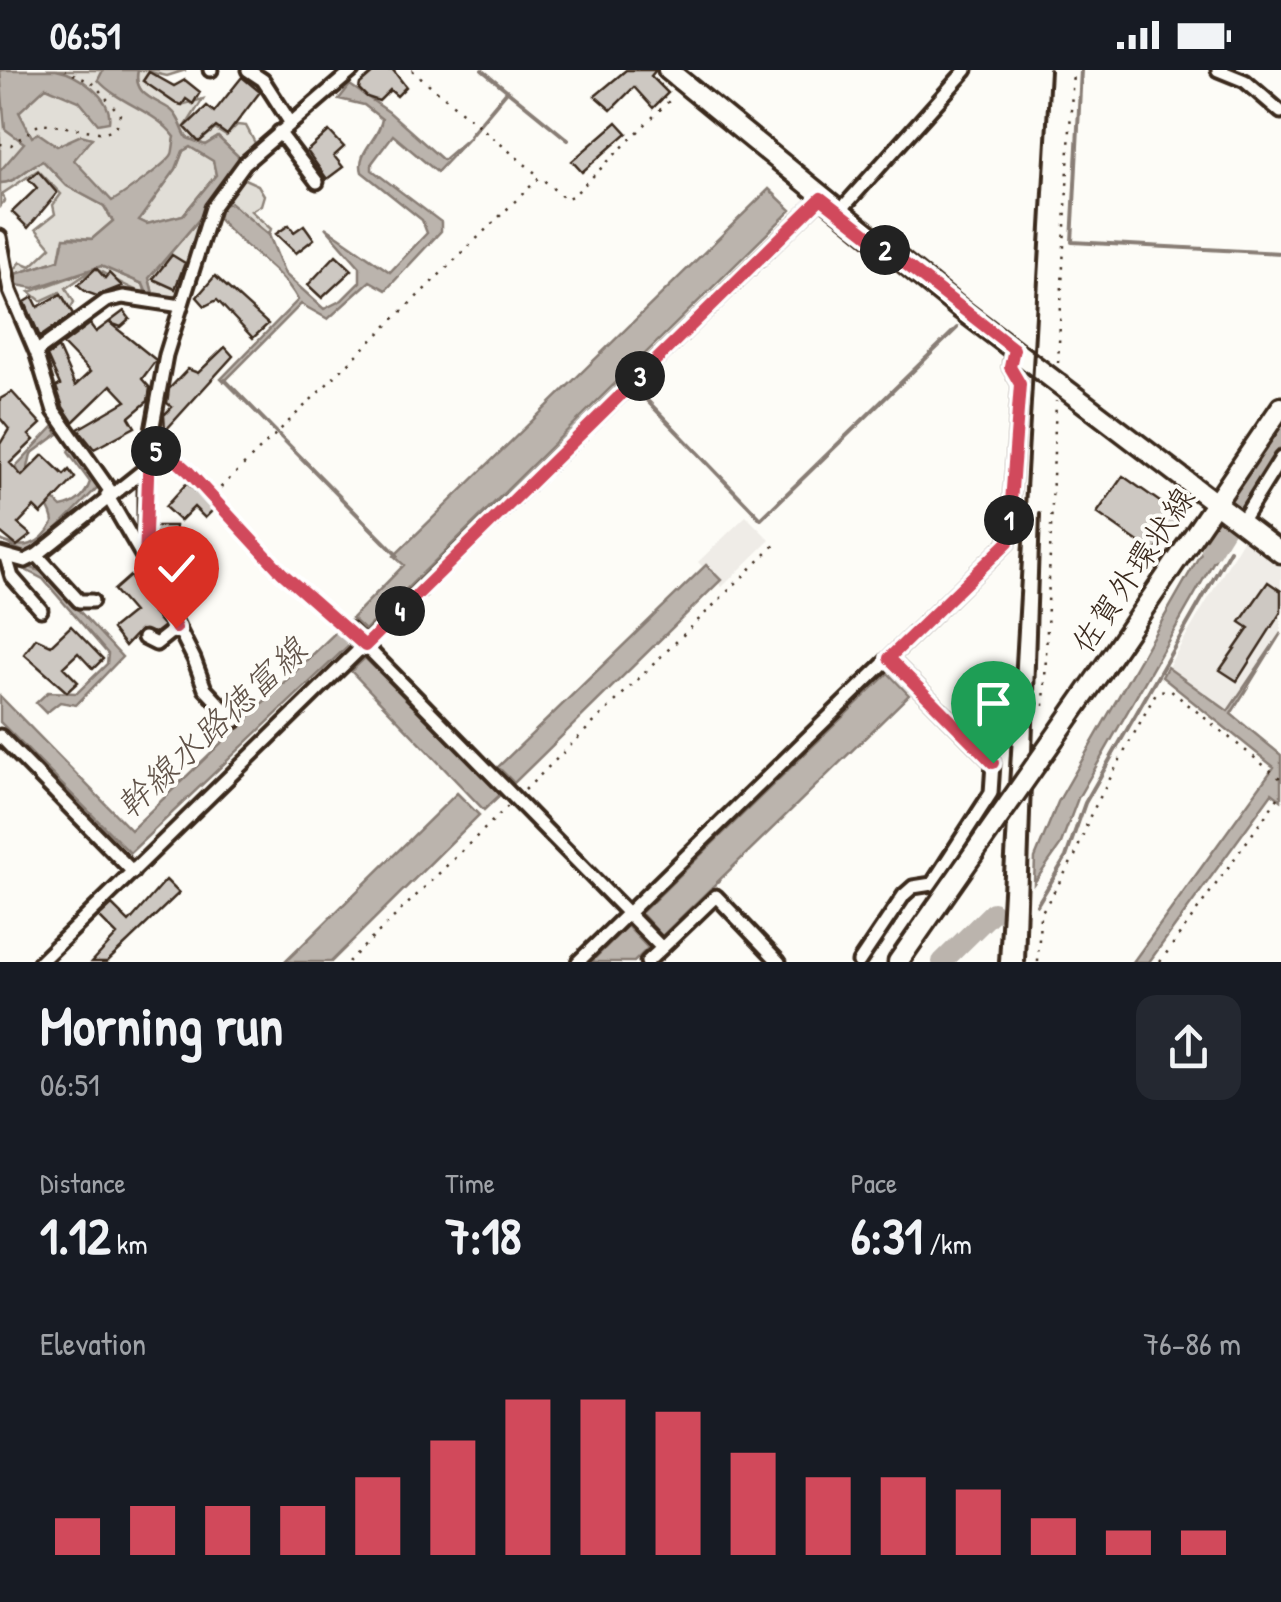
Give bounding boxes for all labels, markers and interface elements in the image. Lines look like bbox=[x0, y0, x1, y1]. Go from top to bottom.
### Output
text: 06:51 bbox=[50, 9, 121, 61]
pin: 2 bbox=[860, 225, 910, 275]
text: 2 bbox=[878, 231, 892, 269]
pin: 3 bbox=[615, 351, 665, 401]
text: 3 bbox=[634, 357, 646, 395]
pin: 5 bbox=[131, 426, 181, 476]
text: 5 bbox=[150, 432, 162, 470]
street label: 佐賀外環状線 bbox=[1061, 478, 1204, 661]
pin: 1 bbox=[984, 495, 1034, 545]
text: 1 bbox=[1004, 501, 1014, 539]
pin bbox=[134, 526, 219, 629]
icon: check bbox=[149, 541, 204, 596]
pin: 4 bbox=[375, 586, 425, 636]
text: 4 bbox=[395, 592, 405, 630]
water label: 幹線水路徳富線 bbox=[105, 626, 318, 828]
pin bbox=[951, 661, 1036, 764]
icon: arrive bbox=[966, 676, 1021, 731]
text: Morning run bbox=[40, 988, 283, 1062]
button: share bbox=[1136, 995, 1241, 1100]
text: 06:51 bbox=[40, 1063, 100, 1106]
text: Distance bbox=[40, 1164, 126, 1202]
text: Time bbox=[445, 1164, 495, 1202]
text: Pace bbox=[851, 1164, 897, 1202]
text: 1.12 bbox=[40, 1202, 110, 1270]
text: 7:18 bbox=[445, 1202, 521, 1270]
text: 6:31 bbox=[851, 1202, 923, 1270]
text: km bbox=[110, 1225, 148, 1263]
text: /km bbox=[923, 1225, 972, 1263]
text: Elevation bbox=[40, 1322, 146, 1365]
text: 76–86 m bbox=[1143, 1322, 1241, 1365]

